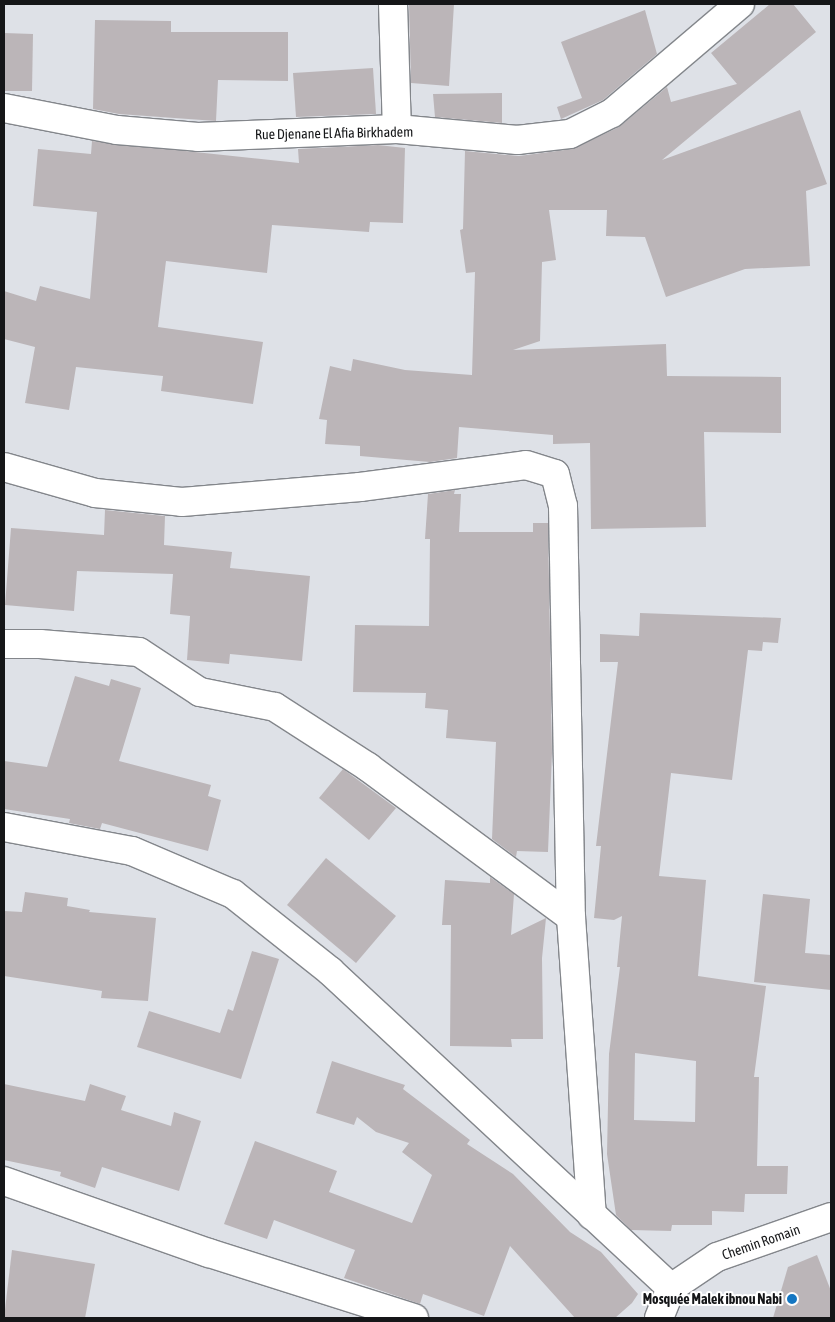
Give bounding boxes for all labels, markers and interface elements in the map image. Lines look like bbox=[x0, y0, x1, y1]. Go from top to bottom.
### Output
street label: Rue Djenane El Afia Birkhadem bbox=[255, 123, 413, 143]
street label: Chemin Romain bbox=[720, 1221, 802, 1263]
place label: Mosquée Malek ibnou Nabi bbox=[643, 1291, 782, 1307]
marker: Mosquée Malek ibnou Nabi bbox=[786, 1293, 798, 1305]

